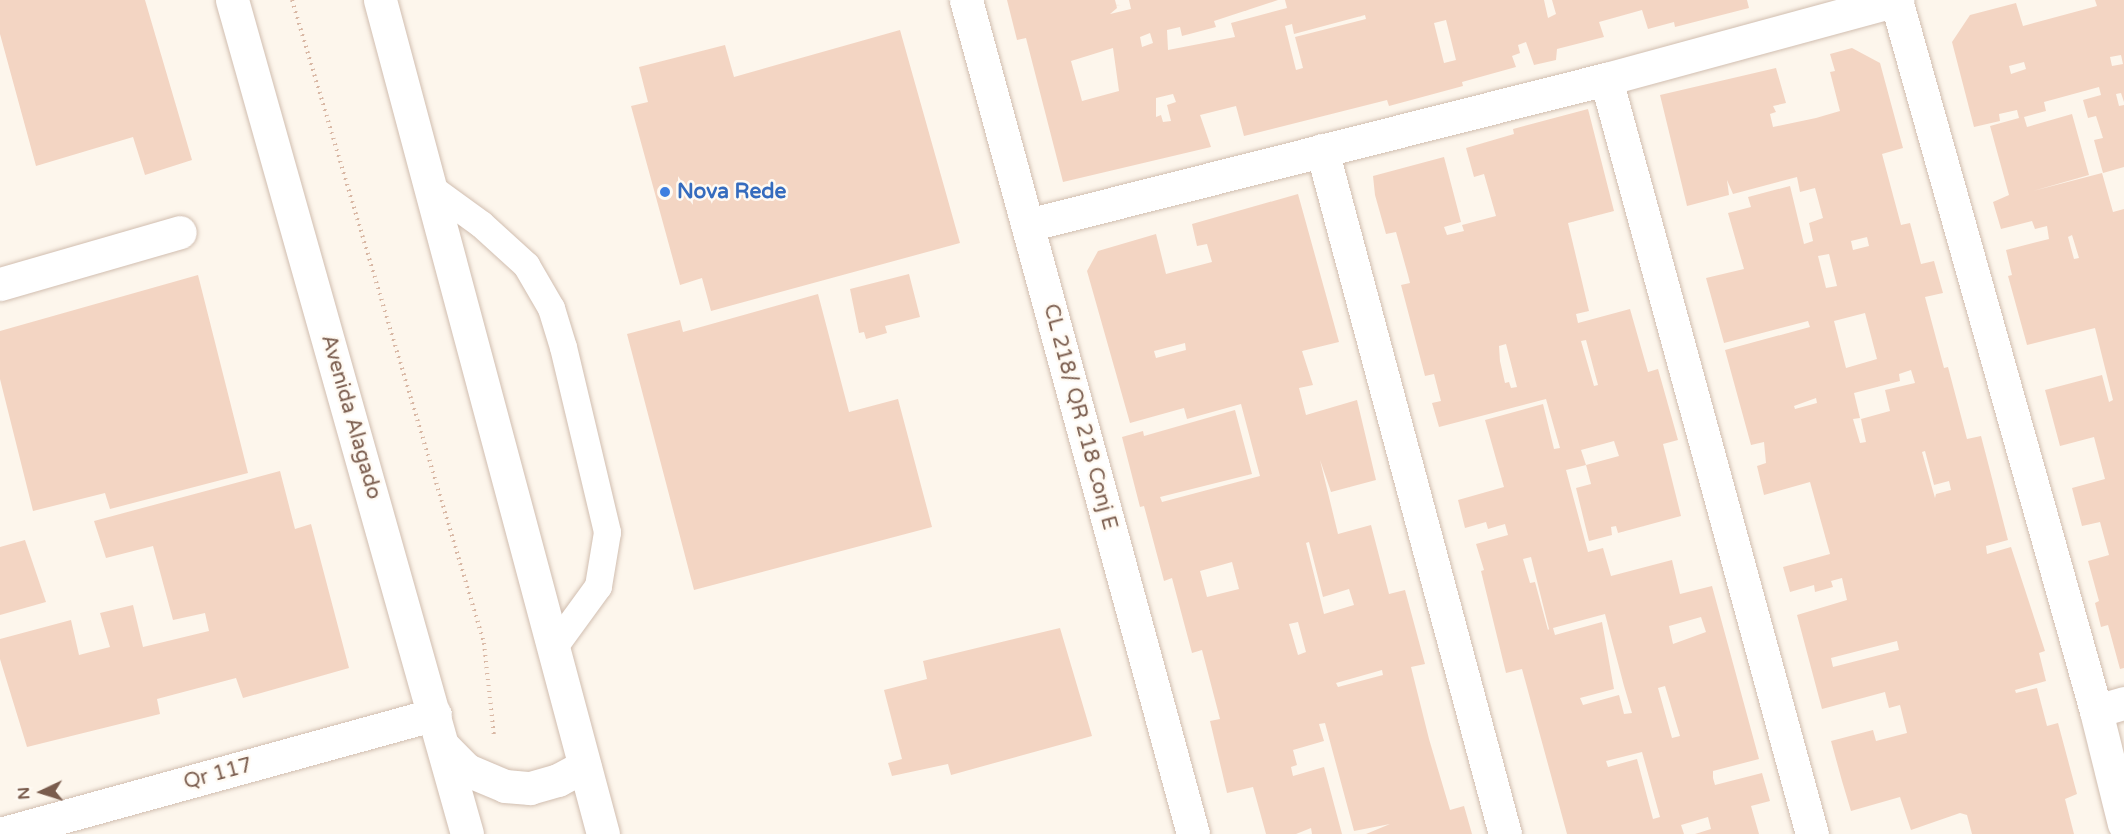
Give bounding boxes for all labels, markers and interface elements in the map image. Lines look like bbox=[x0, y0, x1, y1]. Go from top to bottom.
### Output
place label: Nova Rede bbox=[677, 179, 786, 205]
marker: Nova Rede bbox=[658, 185, 672, 199]
street label: CL 218/ QR 218 Conj E bbox=[1038, 301, 1122, 533]
street label: Avenida Alagado bbox=[315, 332, 387, 502]
street label: Qr 117 bbox=[181, 753, 255, 795]
north arrow bbox=[12, 762, 72, 822]
text: N bbox=[14, 786, 34, 800]

